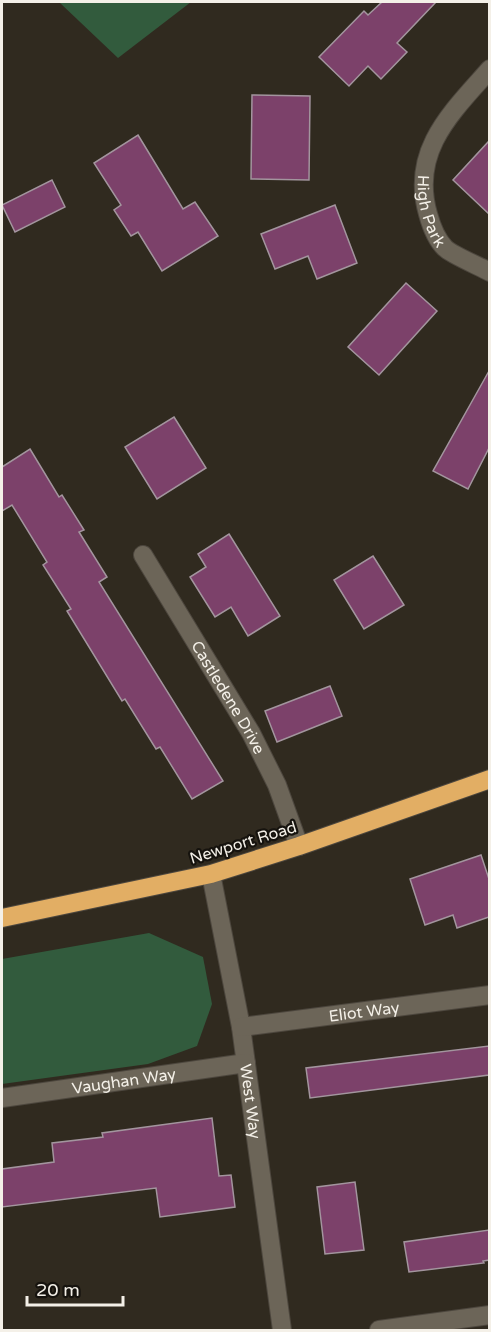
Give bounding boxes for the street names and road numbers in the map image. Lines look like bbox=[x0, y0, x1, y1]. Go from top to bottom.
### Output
street label: High Park bbox=[412, 174, 450, 252]
street label: Castledene Drive bbox=[186, 637, 269, 758]
street label: Newport Road bbox=[187, 817, 299, 869]
street label: Eliot Way bbox=[328, 998, 401, 1027]
street label: West Way bbox=[235, 1063, 265, 1141]
street label: Vaughan Way bbox=[71, 1064, 178, 1099]

